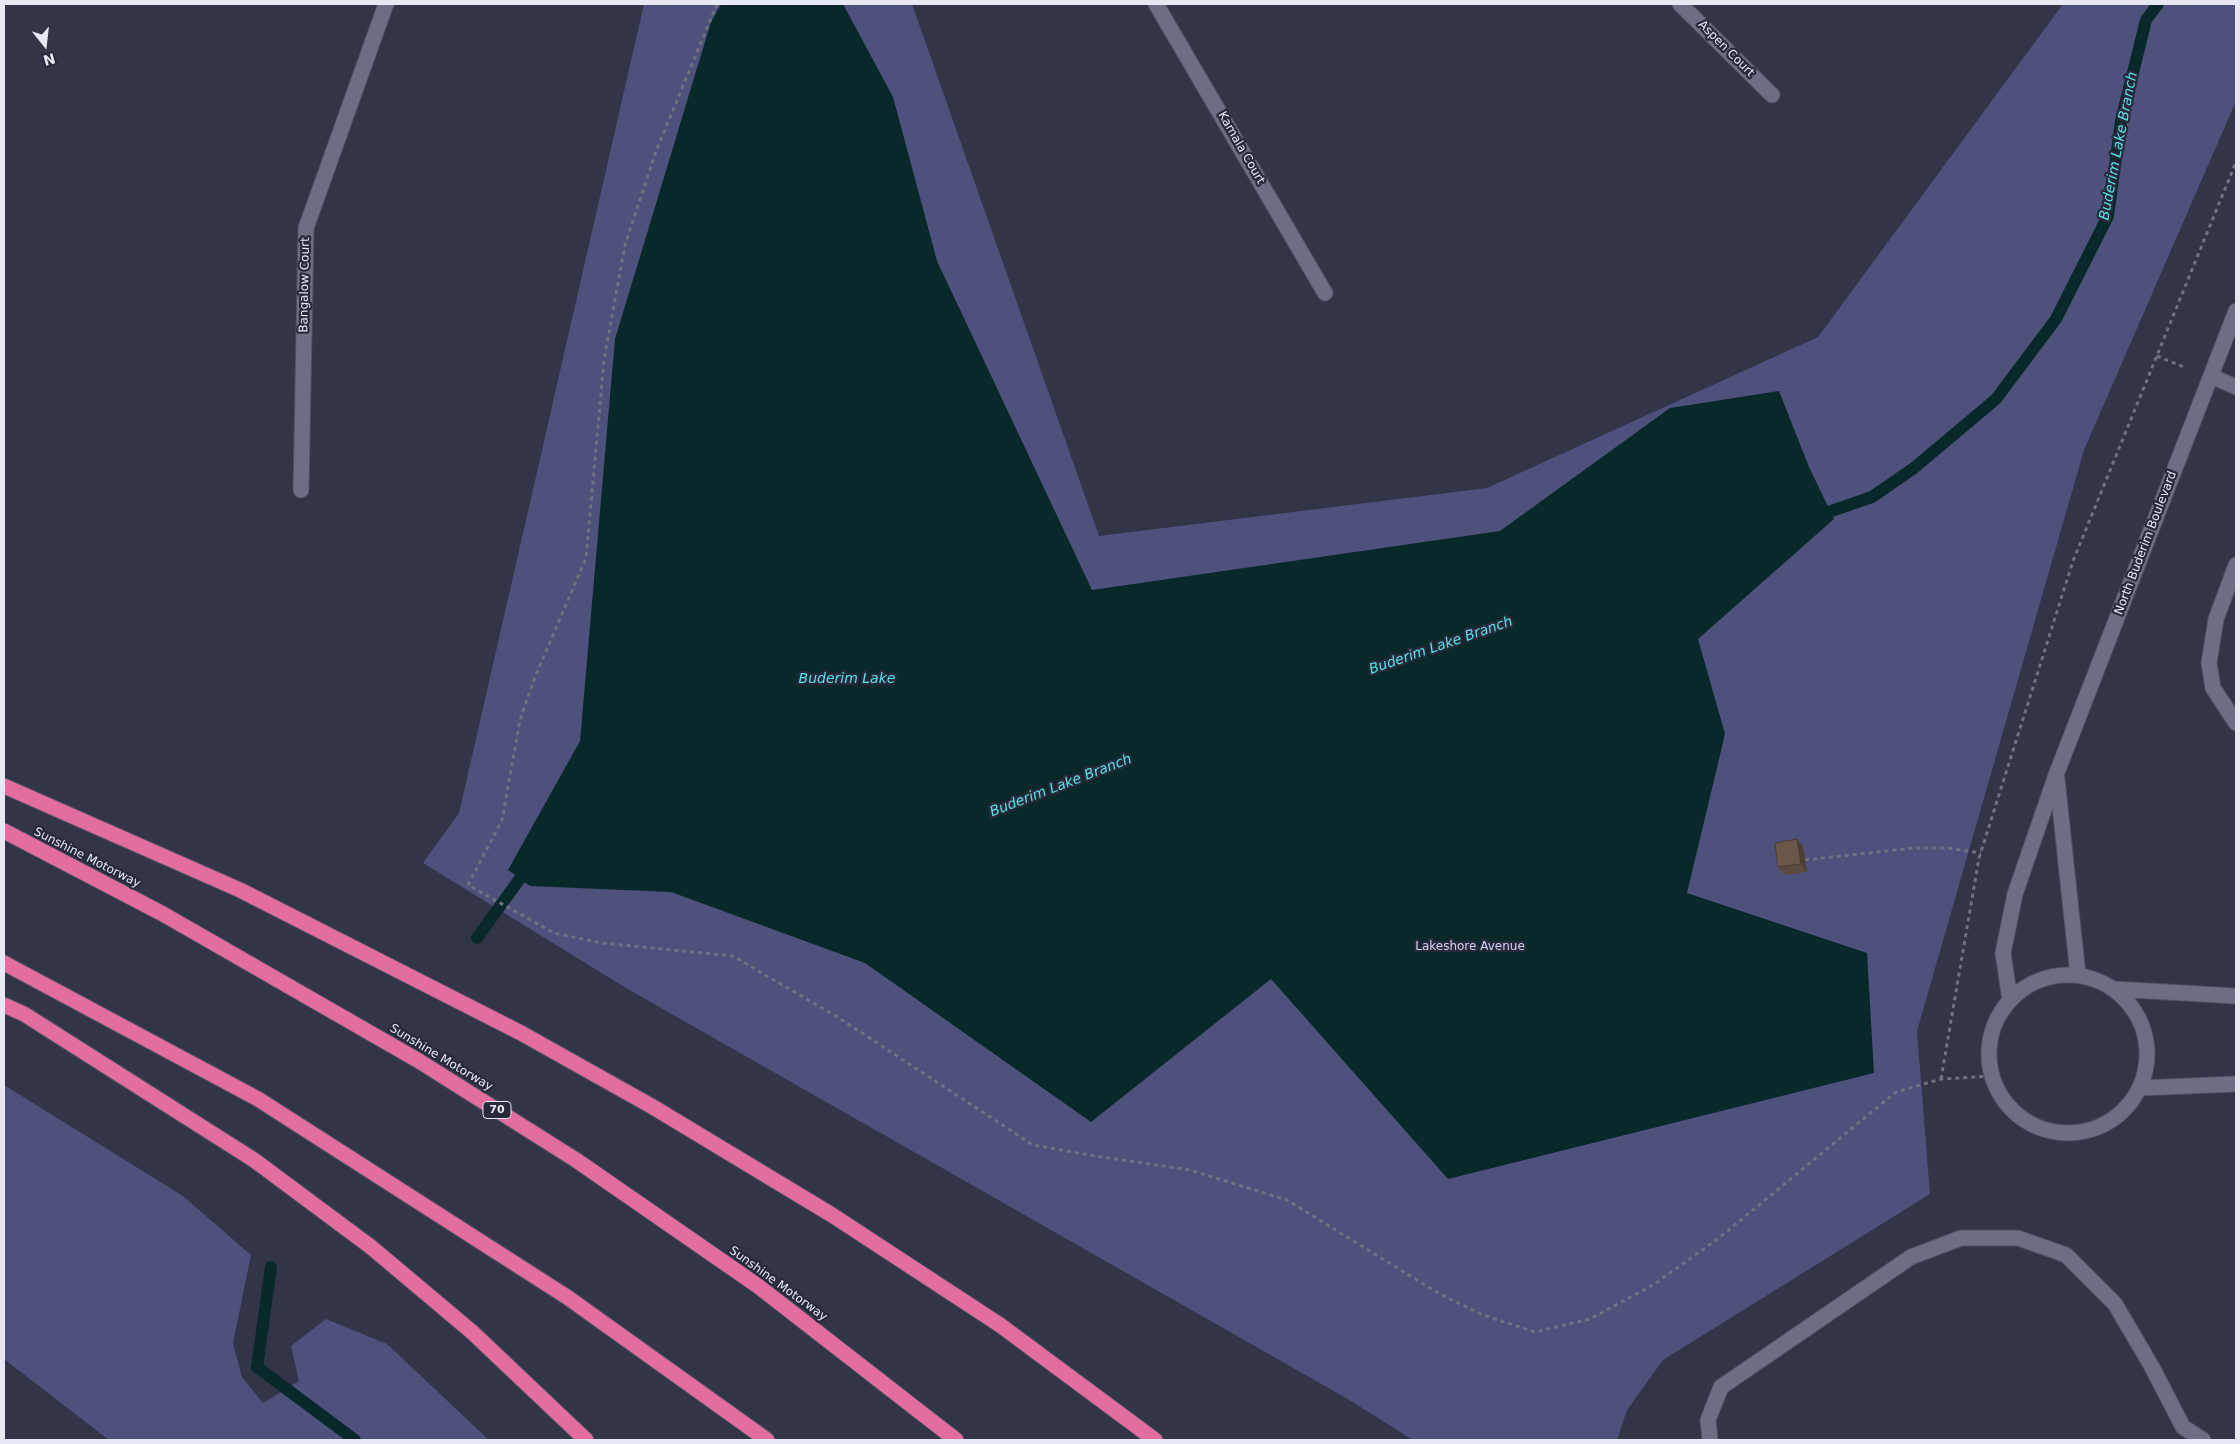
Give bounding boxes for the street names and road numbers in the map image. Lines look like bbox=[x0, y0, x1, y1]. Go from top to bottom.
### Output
street label: Aspen Court bbox=[1695, 18, 1757, 80]
street label: Kamala Court bbox=[1214, 109, 1268, 187]
street label: Bangalow Court bbox=[297, 237, 313, 333]
street label: North Buderim Boulevard bbox=[2112, 469, 2180, 617]
street label: Sunshine Motorway bbox=[31, 825, 143, 891]
street label: Sunshine Motorway bbox=[387, 1022, 495, 1094]
road number: 70 bbox=[483, 1102, 511, 1118]
street label: Sunshine Motorway bbox=[726, 1244, 830, 1324]

